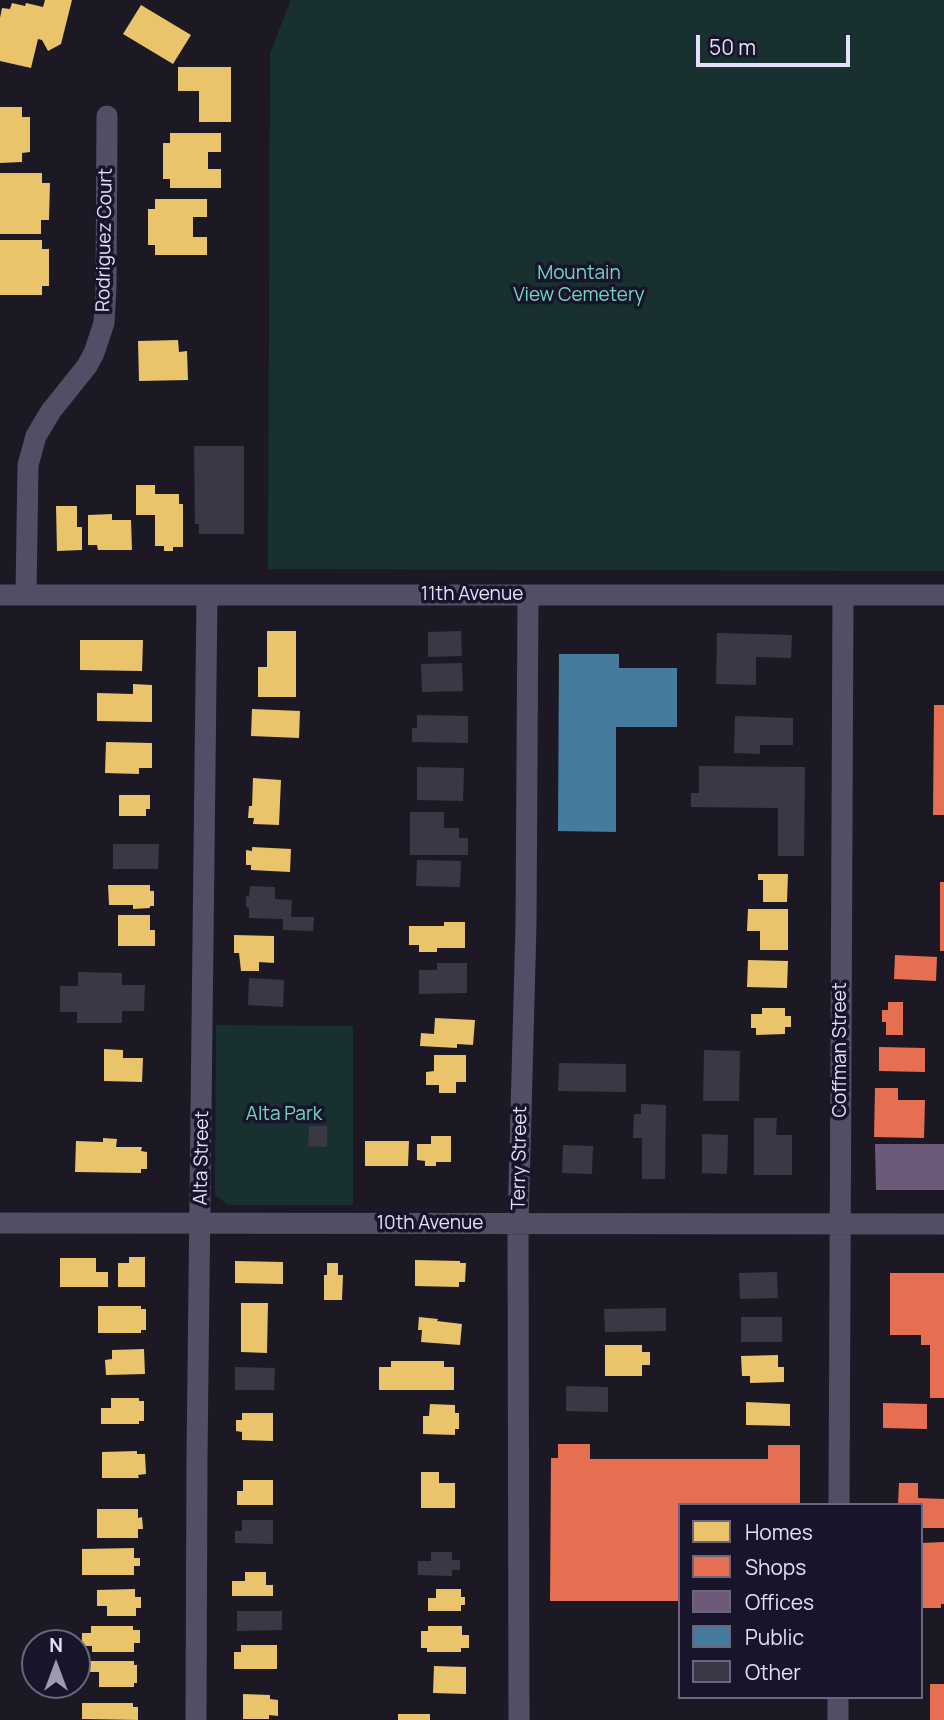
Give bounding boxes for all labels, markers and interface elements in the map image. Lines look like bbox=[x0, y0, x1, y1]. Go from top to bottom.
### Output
scale bar bbox=[699, 21, 853, 65]
text: 50 m bbox=[709, 33, 756, 61]
street label: Rodriguez Court bbox=[92, 168, 118, 312]
park label: Mountain View Cemetery bbox=[513, 263, 645, 307]
street label: 11th Avenue bbox=[421, 584, 523, 606]
street label: Coffman Street bbox=[830, 983, 852, 1117]
park label: Alta Park bbox=[246, 1104, 322, 1126]
street label: Terry Street bbox=[508, 1106, 532, 1210]
street label: Alta Street bbox=[190, 1111, 214, 1205]
street label: 10th Avenue bbox=[377, 1213, 483, 1235]
legend bbox=[678, 1503, 923, 1699]
text: Homes bbox=[745, 1518, 813, 1546]
text: Shops bbox=[745, 1553, 806, 1581]
text: Offices bbox=[745, 1588, 814, 1616]
text: Public bbox=[745, 1623, 804, 1651]
north arrow bbox=[21, 1629, 91, 1699]
text: N bbox=[49, 1632, 63, 1658]
text: Other bbox=[745, 1658, 801, 1686]

